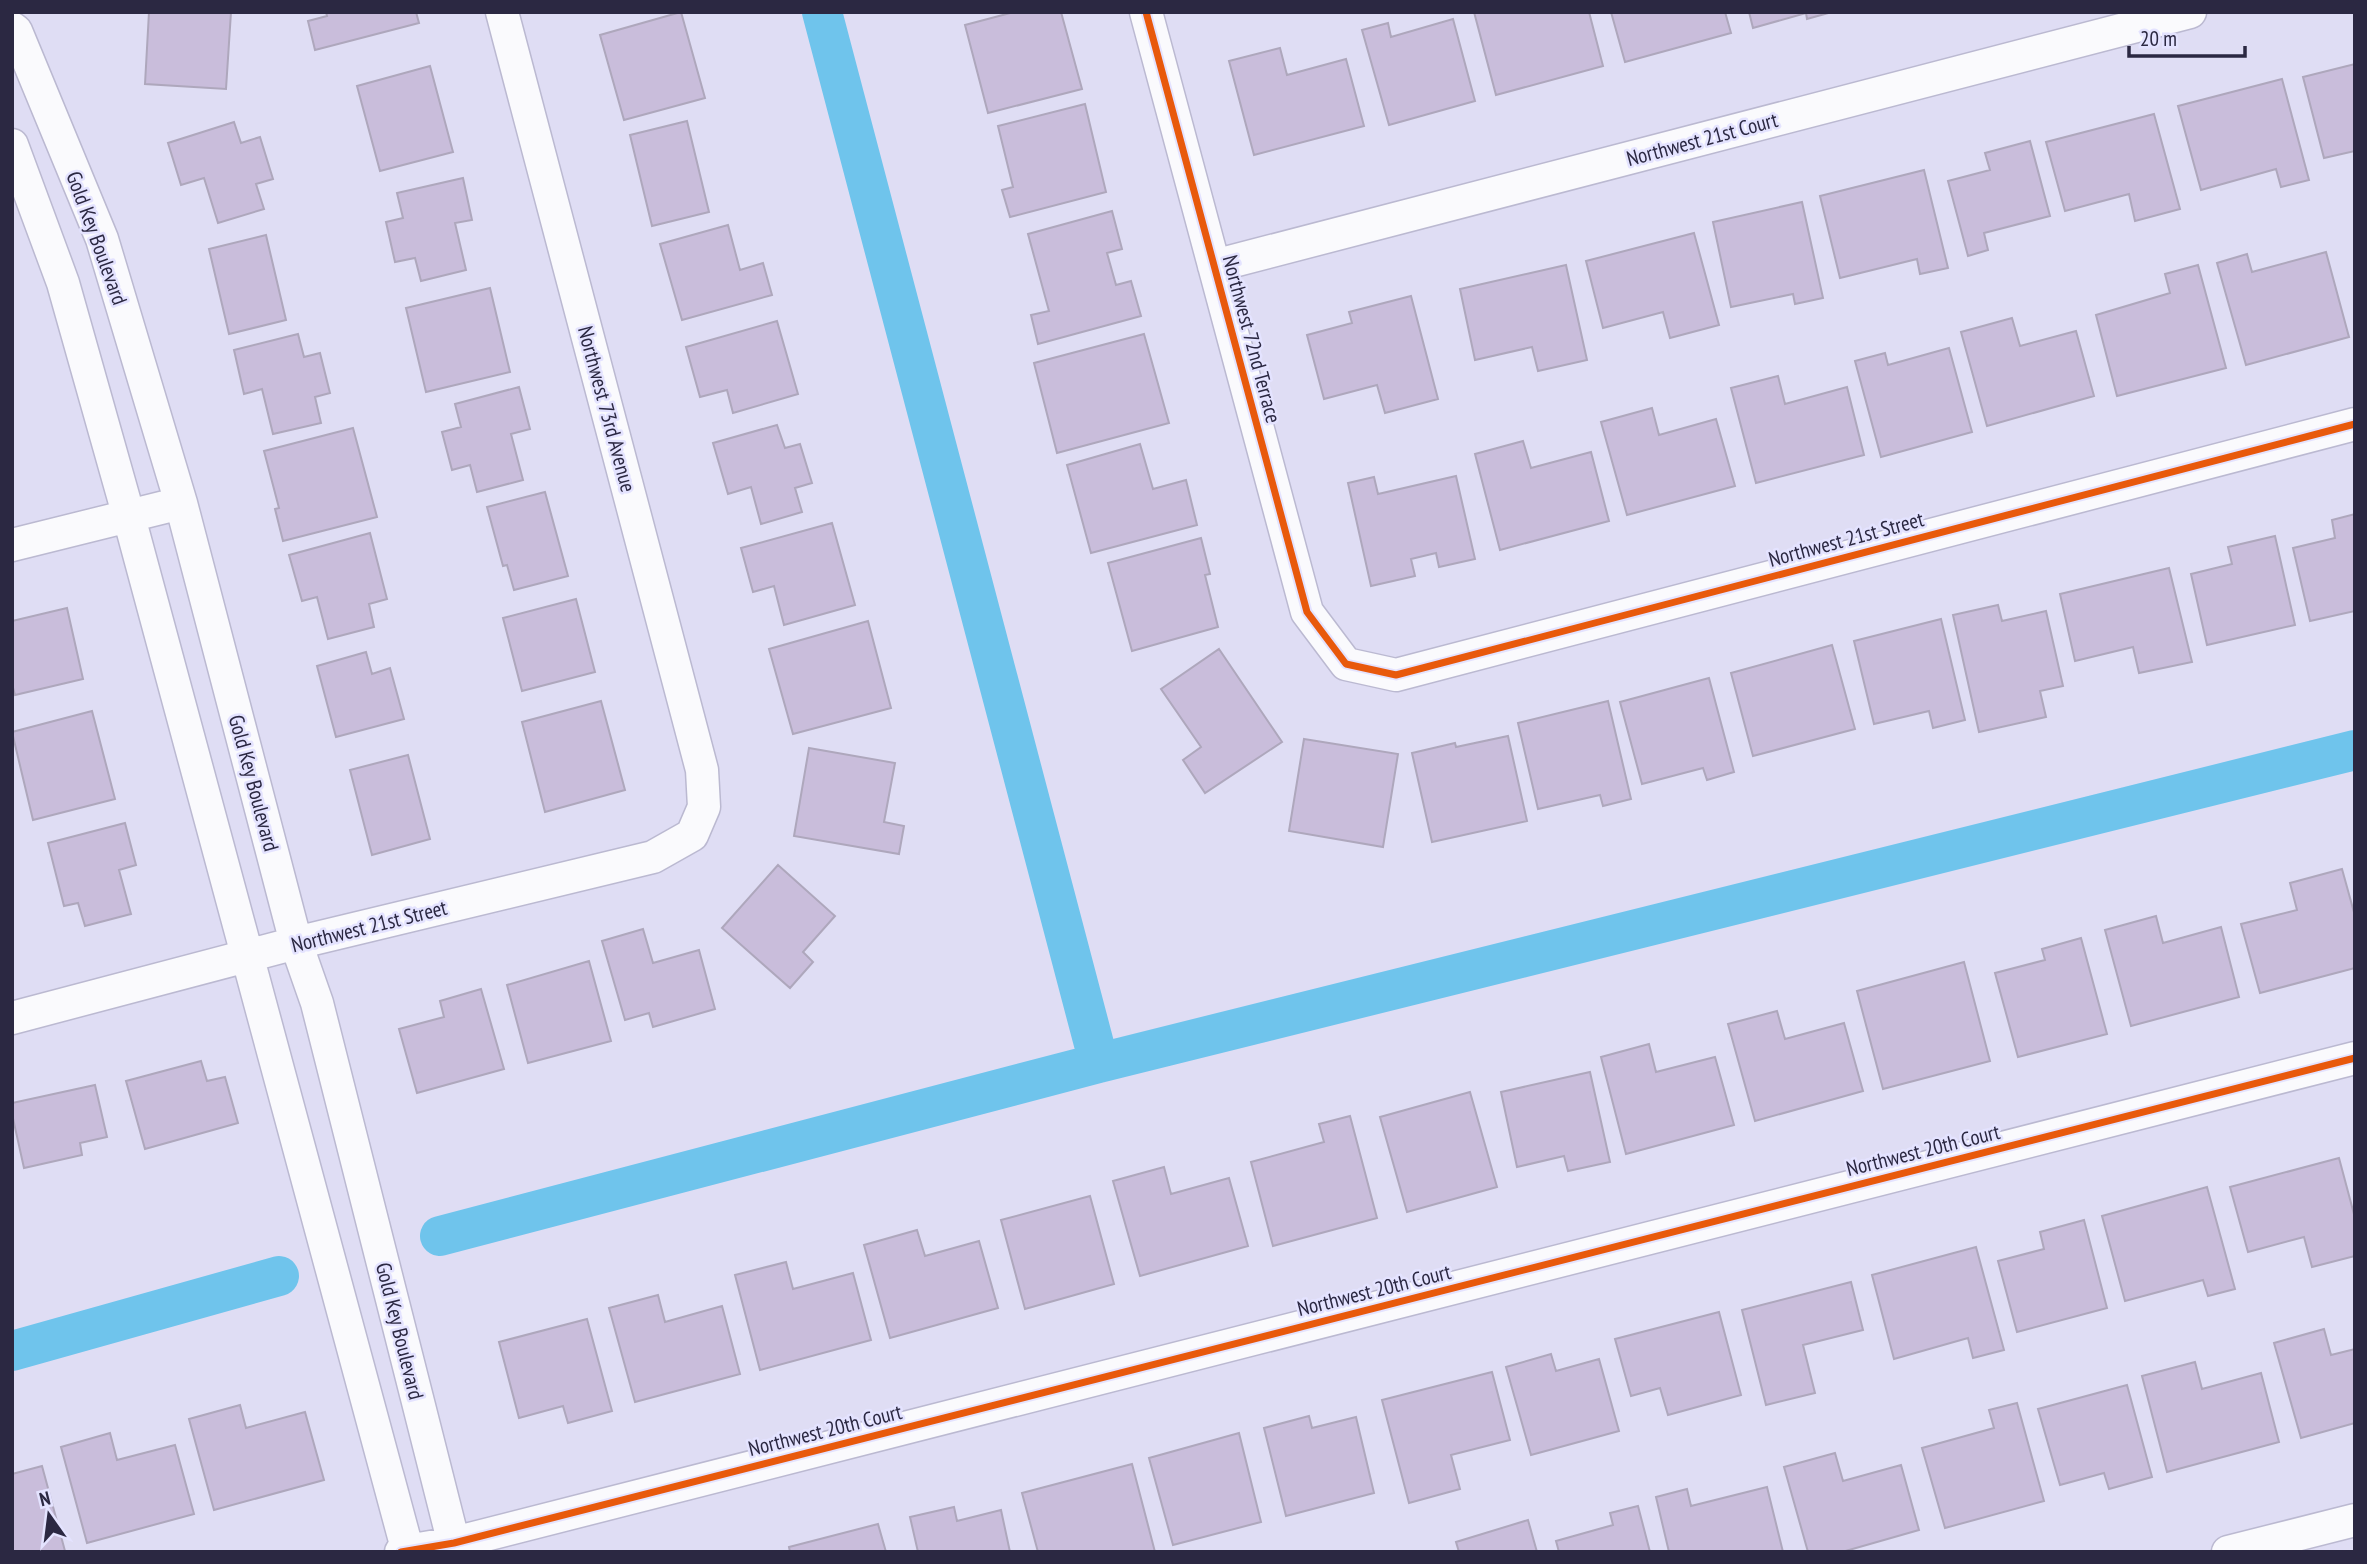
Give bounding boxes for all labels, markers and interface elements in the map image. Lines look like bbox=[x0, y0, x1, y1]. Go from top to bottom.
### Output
scale bar bbox=[2129, 14, 2244, 58]
text: 20 m bbox=[2140, 25, 2177, 52]
street label: Northwest 21st Court bbox=[1623, 106, 1781, 172]
street label: Gold Key Boulevard bbox=[60, 168, 134, 308]
street label: Northwest 72nd Terrace bbox=[1217, 252, 1287, 426]
street label: Northwest 73rd Avenue bbox=[572, 323, 642, 495]
street label: Northwest 21st Street bbox=[1765, 505, 1927, 573]
street label: Gold Key Boulevard bbox=[223, 712, 285, 854]
street label: Northwest 21st Street bbox=[288, 894, 450, 958]
street label: Northwest 20th Court bbox=[1843, 1118, 2003, 1182]
street label: Northwest 20th Court bbox=[1294, 1258, 1454, 1322]
street label: Gold Key Boulevard bbox=[370, 1260, 430, 1402]
street label: Northwest 20th Court bbox=[745, 1398, 905, 1462]
north arrow bbox=[14, 1480, 84, 1550]
text: N bbox=[37, 1486, 53, 1511]

